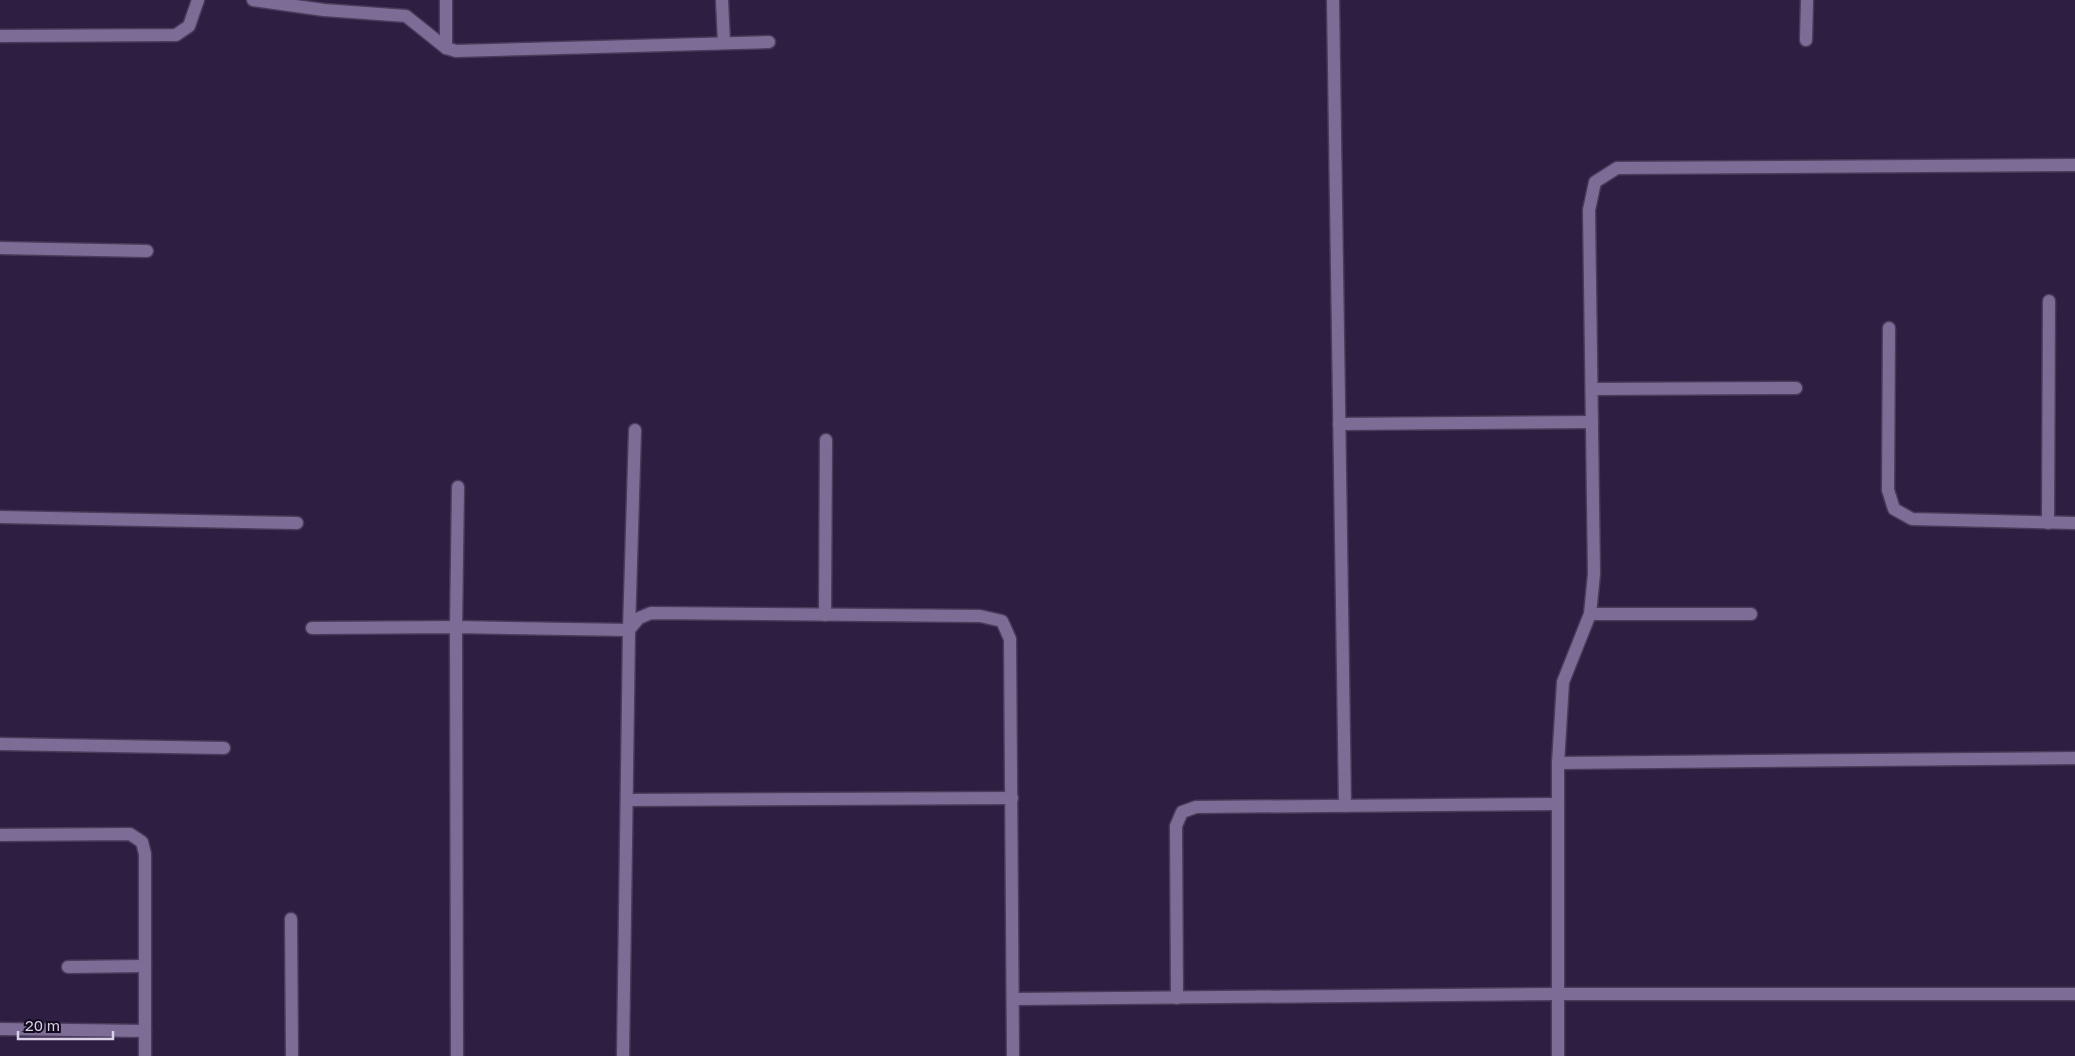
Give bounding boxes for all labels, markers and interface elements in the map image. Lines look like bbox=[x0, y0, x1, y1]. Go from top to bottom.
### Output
scale bar bbox=[18, 1008, 112, 1040]
text: 20 m bbox=[25, 1016, 60, 1034]

